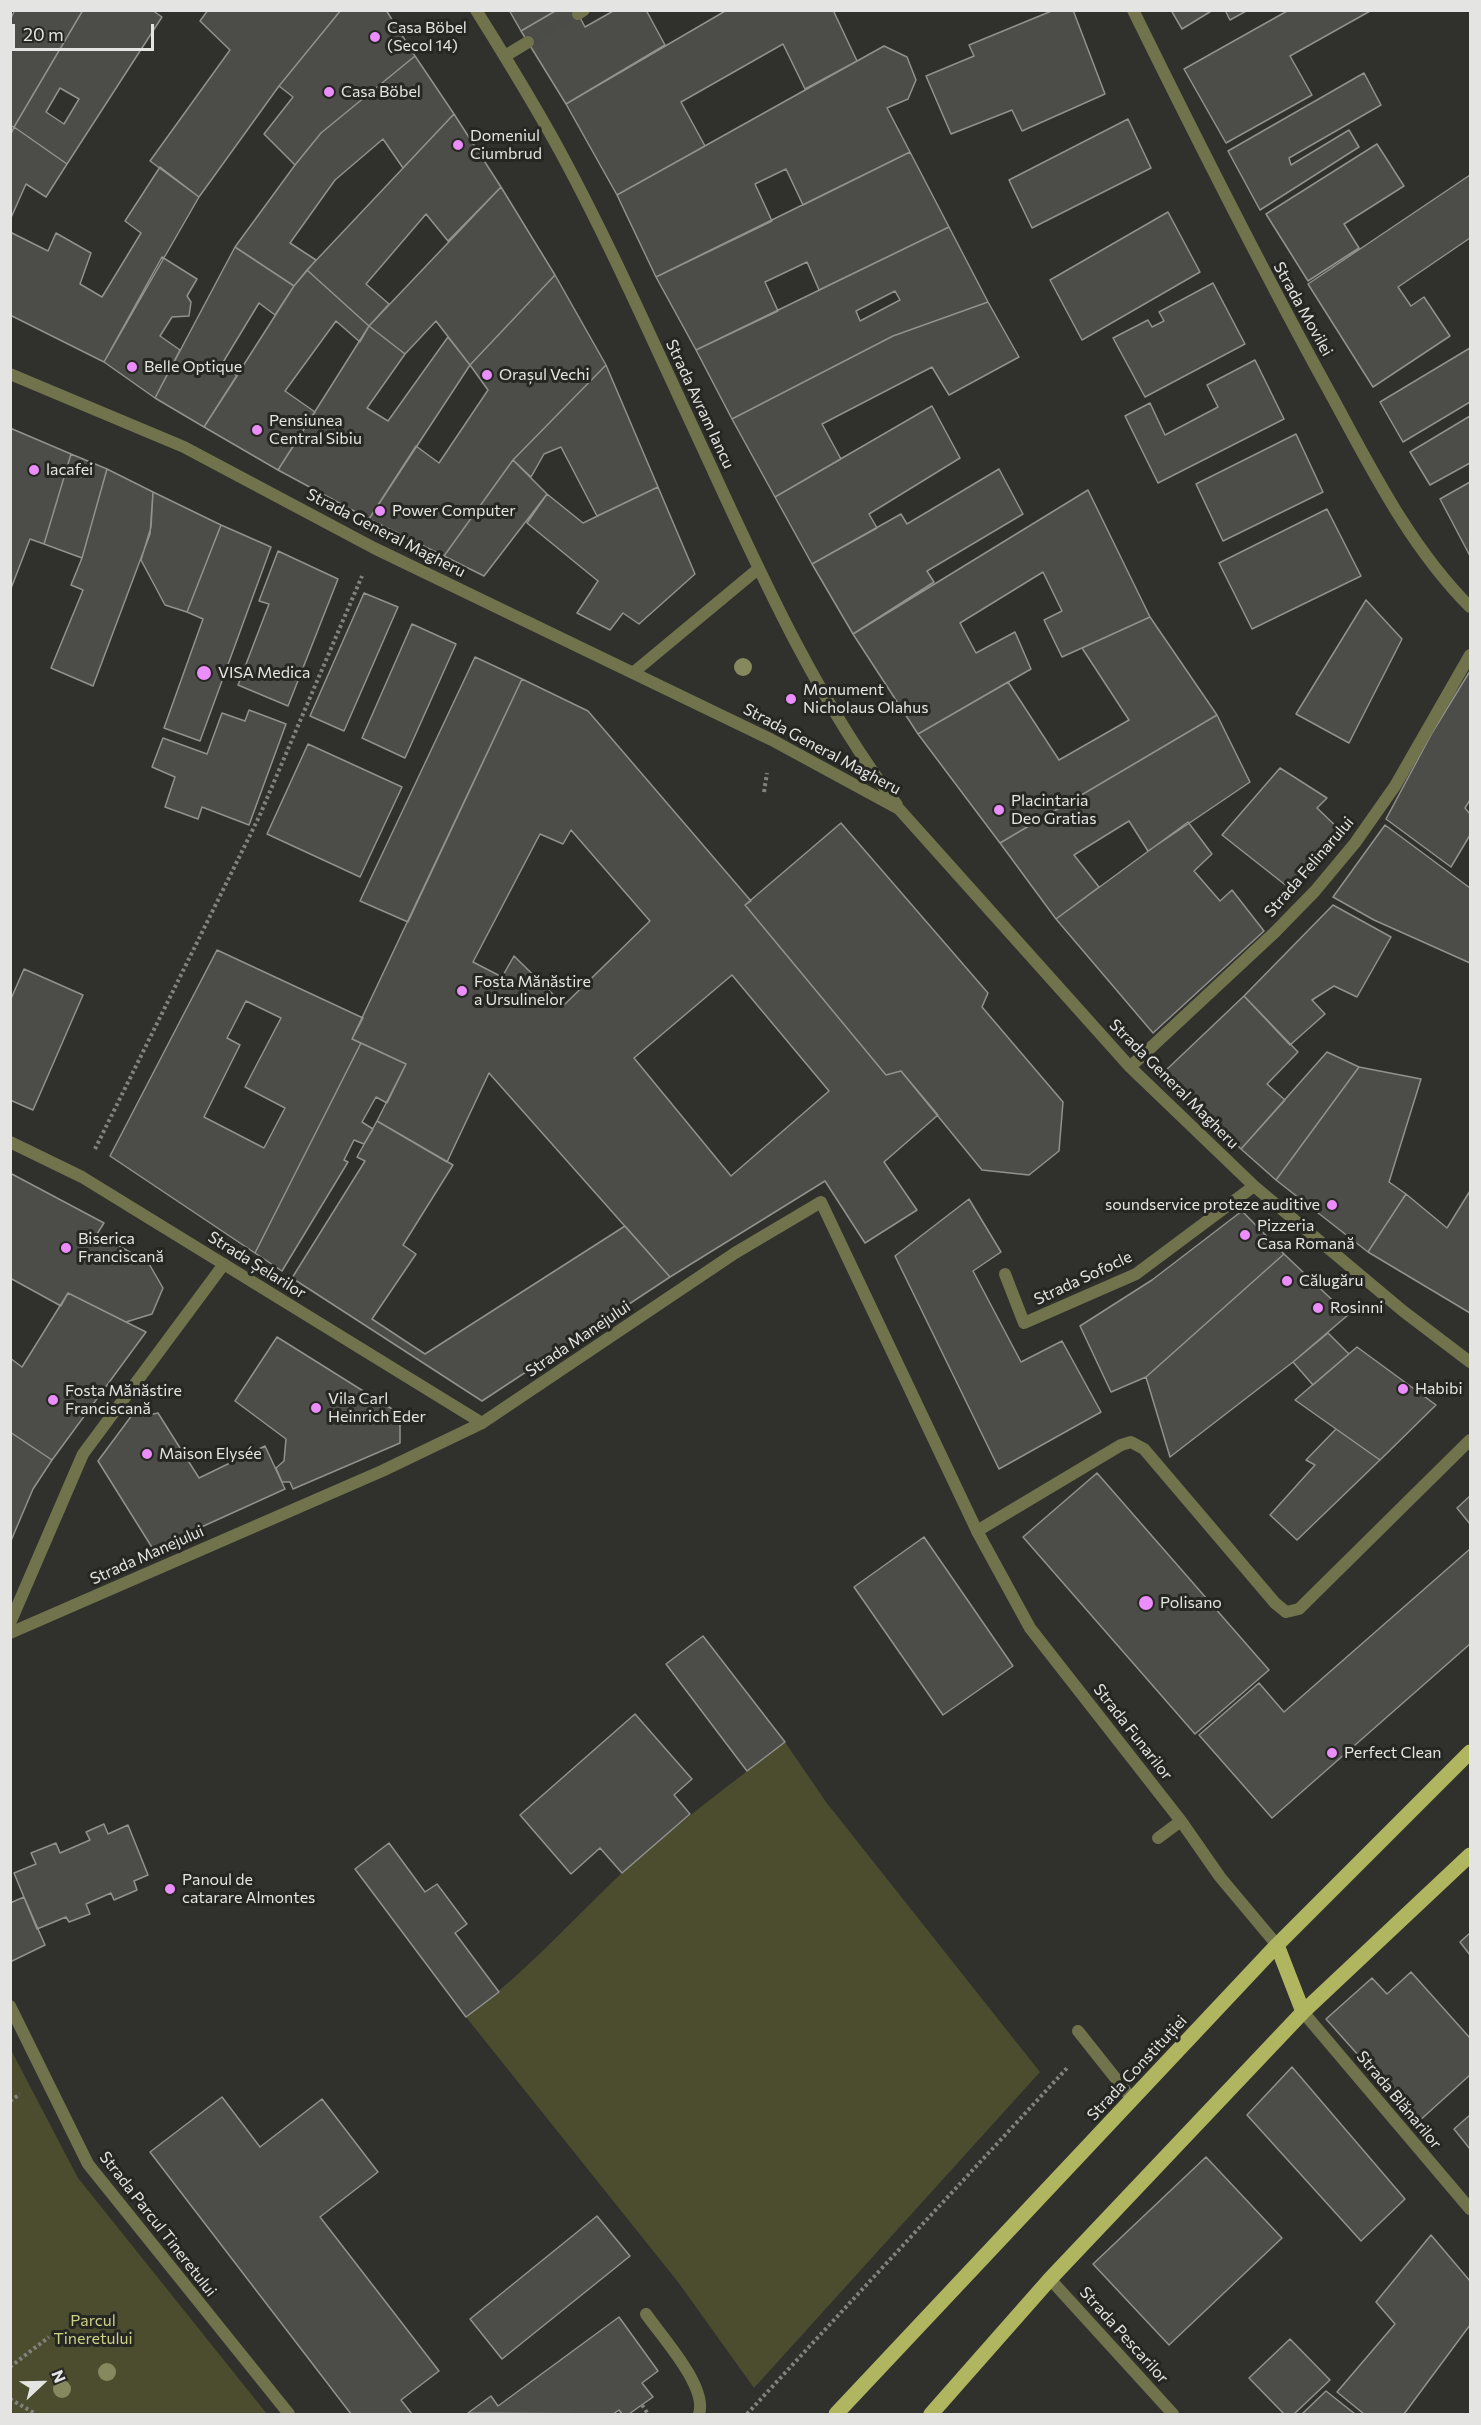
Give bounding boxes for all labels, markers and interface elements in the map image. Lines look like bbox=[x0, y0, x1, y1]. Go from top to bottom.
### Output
scale bar bbox=[15, 12, 158, 50]
place label: Casa Böbel (Secol 14) bbox=[387, 18, 467, 56]
text: 20 m bbox=[23, 23, 64, 45]
marker: Casa Böbel (Secol 14) bbox=[368, 30, 382, 44]
place label: Casa Böbel bbox=[341, 82, 421, 102]
marker: Casa Böbel bbox=[322, 85, 336, 99]
place label: Domeniul Ciumbrud bbox=[470, 126, 542, 164]
marker: Domeniul Ciumbrud bbox=[451, 138, 465, 152]
street label: Strada Movilei bbox=[1269, 259, 1337, 359]
street label: Strada Avram Iancu bbox=[662, 336, 738, 472]
place label: Belle Optique bbox=[144, 357, 242, 377]
marker: Belle Optique bbox=[125, 360, 139, 374]
place label: Orașul Vechi bbox=[499, 365, 590, 385]
marker: Orașul Vechi bbox=[480, 368, 494, 382]
place label: Pensiunea Central Sibiu bbox=[269, 411, 362, 449]
marker: Pensiunea Central Sibiu bbox=[250, 423, 264, 437]
place label: lacafei bbox=[46, 460, 93, 480]
marker: lacafei bbox=[27, 463, 41, 477]
street label: Strada General Magheru bbox=[303, 485, 469, 581]
place label: Power Computer bbox=[392, 501, 516, 521]
marker: Power Computer bbox=[373, 504, 387, 518]
place label: VISA Medica bbox=[218, 663, 310, 683]
marker: VISA Medica bbox=[195, 664, 213, 682]
place label: Monument Nicholaus Olahus bbox=[803, 680, 928, 718]
marker: Monument Nicholaus Olahus bbox=[784, 692, 798, 706]
street label: Strada General Magheru bbox=[740, 699, 904, 799]
place label: Placintaria Deo Gratias bbox=[1011, 791, 1096, 829]
marker: Placintaria Deo Gratias bbox=[992, 803, 1006, 817]
street label: Strada Felinarului bbox=[1260, 813, 1358, 921]
place label: Fosta Mănăstire a Ursulinelor bbox=[474, 972, 591, 1010]
marker: Fosta Mănăstire a Ursulinelor bbox=[455, 984, 469, 998]
street label: Strada General Magheru bbox=[1105, 1015, 1243, 1153]
place label: soundservice proteze auditive bbox=[1105, 1195, 1320, 1215]
marker: soundservice proteze auditive bbox=[1325, 1198, 1339, 1212]
place label: Pizzeria Casa Romană bbox=[1257, 1216, 1355, 1254]
street label: Strada Șelarilor bbox=[204, 1227, 310, 1303]
marker: Pizzeria Casa Romană bbox=[1238, 1228, 1252, 1242]
place label: Biserica Franciscană bbox=[78, 1229, 164, 1267]
marker: Biserica Franciscană bbox=[59, 1241, 73, 1255]
street label: Strada Sofocle bbox=[1031, 1247, 1135, 1309]
place label: Călugăru bbox=[1299, 1271, 1363, 1291]
marker: Călugăru bbox=[1280, 1274, 1294, 1288]
street label: Strada Manejului bbox=[522, 1297, 634, 1381]
place label: Rosinni bbox=[1330, 1298, 1383, 1318]
marker: Rosinni bbox=[1311, 1301, 1325, 1315]
place label: Habibi bbox=[1415, 1379, 1463, 1399]
place label: Fosta Mănăstire Franciscană bbox=[65, 1381, 182, 1419]
marker: Habibi bbox=[1396, 1382, 1410, 1396]
place label: Vila Carl Heinrich Eder bbox=[328, 1389, 426, 1427]
marker: Fosta Mănăstire Franciscană bbox=[46, 1393, 60, 1407]
marker: Vila Carl Heinrich Eder bbox=[309, 1401, 323, 1415]
place label: Maison Elysée bbox=[159, 1444, 262, 1464]
marker: Maison Elysée bbox=[140, 1447, 154, 1461]
street label: Strada Manejului bbox=[87, 1521, 207, 1589]
place label: Polisano bbox=[1160, 1593, 1222, 1613]
marker: Polisano bbox=[1137, 1594, 1155, 1612]
street label: Strada Funarilor bbox=[1089, 1680, 1177, 1784]
place label: Perfect Clean bbox=[1344, 1743, 1441, 1763]
marker: Perfect Clean bbox=[1325, 1746, 1339, 1760]
place label: Panoul de catarare Almontes bbox=[182, 1870, 315, 1908]
marker: Panoul de catarare Almontes bbox=[163, 1882, 177, 1896]
street label: Strada Constituției bbox=[1083, 2011, 1191, 2125]
street label: Strada Blănarilor bbox=[1353, 2047, 1445, 2153]
street label: Strada Parcul Tineretului bbox=[95, 2148, 221, 2300]
street label: Strada Pescarilor bbox=[1076, 2283, 1172, 2387]
park label: Parcul Tineretului bbox=[53, 2311, 133, 2349]
north arrow bbox=[12, 2353, 72, 2413]
text: N bbox=[48, 2367, 70, 2385]

